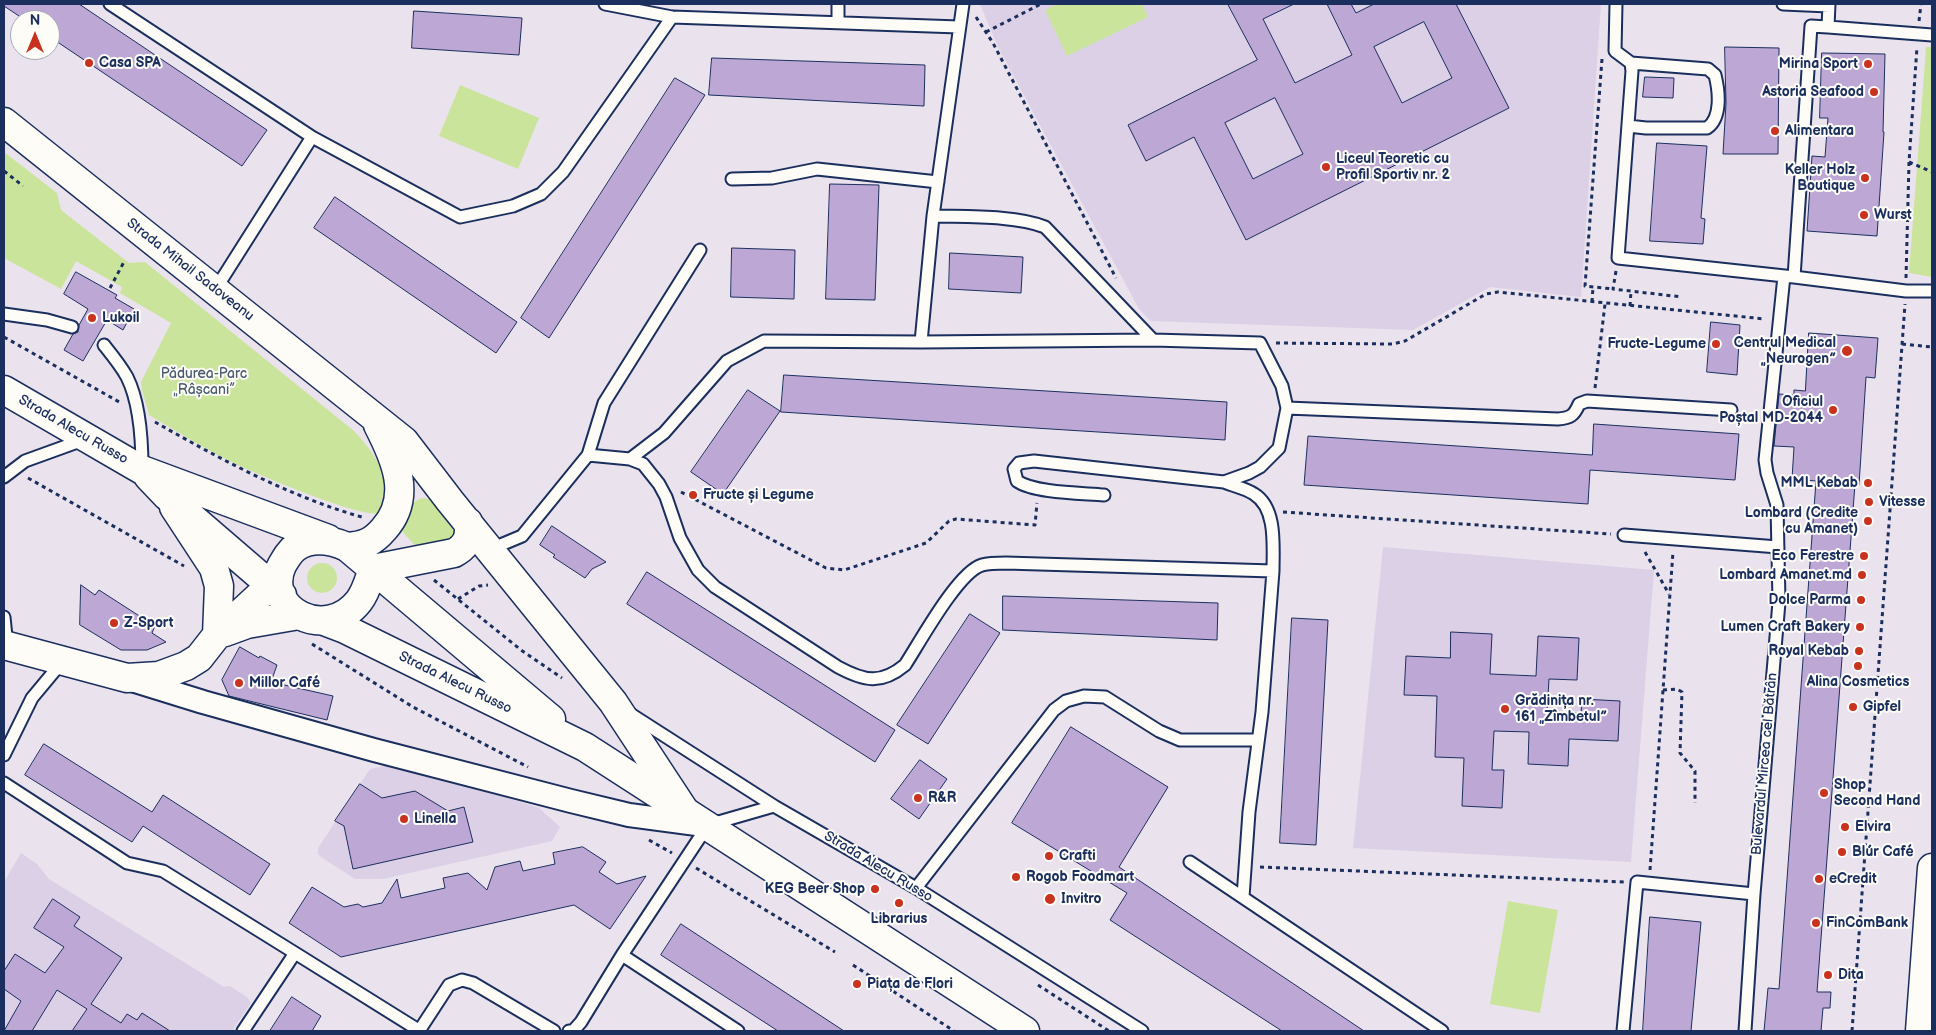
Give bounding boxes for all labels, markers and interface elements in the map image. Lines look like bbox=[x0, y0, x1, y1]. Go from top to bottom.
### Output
north arrow bbox=[10, 10, 60, 60]
text: N bbox=[30, 12, 40, 29]
place label: Casa SPA bbox=[99, 55, 161, 71]
place label: Mirina Sport bbox=[1779, 56, 1858, 72]
marker: Casa SPA bbox=[83, 57, 95, 69]
marker: Mirina Sport bbox=[1862, 58, 1874, 70]
place label: Astoria Seafood bbox=[1762, 84, 1864, 100]
marker: Astoria Seafood bbox=[1868, 86, 1880, 98]
place label: Alimentara bbox=[1785, 123, 1854, 139]
marker: Alimentara bbox=[1769, 125, 1781, 137]
place label: Liceul Teoretic cu Profil Sportiv nr. 2 bbox=[1336, 151, 1450, 184]
marker: Liceul Teoretic cu Profil Sportiv nr. 2 bbox=[1320, 161, 1332, 173]
place label: Keller Holz Boutique bbox=[1785, 162, 1855, 194]
marker: Keller Holz Boutique bbox=[1859, 172, 1871, 184]
place label: Wurst bbox=[1874, 207, 1912, 223]
marker: Wurst bbox=[1858, 209, 1870, 221]
street label: Strada Mihail Sadoveanu bbox=[123, 215, 257, 325]
place label: Lukoil bbox=[102, 310, 140, 326]
marker: Lukoil bbox=[86, 312, 98, 324]
place label: Centrul Medical „Neurogen” bbox=[1734, 335, 1836, 368]
place label: Fructe-Legume bbox=[1607, 336, 1706, 352]
marker: Fructe-Legume bbox=[1710, 338, 1722, 350]
marker: Centrul Medical „Neurogen” bbox=[1840, 344, 1854, 358]
park label: Pădurea-Parc „Râșcani” bbox=[161, 366, 247, 398]
street label: Strada Alecu Russo bbox=[15, 392, 131, 468]
place label: Oficiul Poștal MD-2044 bbox=[1719, 394, 1823, 427]
marker: Oficiul Poștal MD-2044 bbox=[1827, 404, 1839, 416]
place label: MML Kebab bbox=[1781, 475, 1858, 491]
marker: MML Kebab bbox=[1862, 477, 1874, 489]
place label: Fructe și Legume bbox=[703, 487, 814, 503]
marker: Fructe și Legume bbox=[687, 489, 699, 501]
place label: Vitesse bbox=[1879, 494, 1925, 510]
marker: Vitesse bbox=[1863, 496, 1875, 508]
place label: Lombard (Credite cu Amanet) bbox=[1745, 505, 1858, 538]
marker: Lombard (Credite cu Amanet) bbox=[1862, 515, 1874, 527]
place label: Eco Ferestre bbox=[1771, 548, 1854, 564]
marker: Eco Ferestre bbox=[1858, 550, 1870, 562]
place label: Lombard Amanet.md bbox=[1719, 567, 1852, 583]
marker: Lombard Amanet.md bbox=[1856, 569, 1868, 581]
place label: Dolce Parma bbox=[1769, 592, 1851, 608]
marker: Dolce Parma bbox=[1855, 594, 1867, 606]
place label: Z-Sport bbox=[124, 615, 173, 631]
marker: Z-Sport bbox=[108, 617, 120, 629]
place label: Lumen Craft Bakery bbox=[1721, 619, 1850, 635]
marker: Lumen Craft Bakery bbox=[1854, 621, 1866, 633]
place label: Royal Kebab bbox=[1768, 643, 1849, 659]
marker: Royal Kebab bbox=[1853, 645, 1865, 657]
street label: Strada Alecu Russo bbox=[396, 648, 514, 718]
marker: Alina Cosmetics bbox=[1852, 660, 1864, 672]
street label: Bulevardul Mircea cel Bătrân bbox=[1749, 672, 1781, 856]
place label: Alina Cosmetics bbox=[1807, 674, 1909, 690]
place label: Millor Café bbox=[249, 675, 320, 691]
marker: Millor Café bbox=[233, 677, 245, 689]
place label: Grădinița nr. 161 „Zîmbetul” bbox=[1515, 693, 1607, 726]
place label: Gipfel bbox=[1863, 699, 1901, 715]
marker: Gipfel bbox=[1847, 701, 1859, 713]
marker: Grădinița nr. 161 „Zîmbetul” bbox=[1499, 703, 1511, 715]
place label: Shop Second Hand bbox=[1834, 777, 1920, 810]
marker: Shop Second Hand bbox=[1818, 787, 1830, 799]
place label: R&R bbox=[928, 790, 956, 806]
marker: R&R bbox=[912, 792, 924, 804]
place label: Linella bbox=[414, 811, 456, 827]
marker: Linella bbox=[398, 813, 410, 825]
place label: Elvira bbox=[1855, 819, 1891, 835]
marker: Elvira bbox=[1839, 821, 1851, 833]
street label: Strada Alecu Russo bbox=[821, 828, 935, 906]
place label: Blúr Café bbox=[1852, 844, 1914, 860]
marker: Blúr Café bbox=[1836, 846, 1848, 858]
place label: Crafti bbox=[1059, 848, 1096, 864]
marker: Crafti bbox=[1043, 850, 1055, 862]
place label: Rogob Foodmart bbox=[1026, 869, 1134, 885]
marker: Rogob Foodmart bbox=[1010, 871, 1022, 883]
place label: eCredit bbox=[1829, 871, 1877, 887]
marker: eCredit bbox=[1813, 873, 1825, 885]
place label: KEG Beer Shop bbox=[765, 881, 865, 897]
marker: KEG Beer Shop bbox=[869, 883, 881, 895]
place label: Invitro bbox=[1061, 891, 1102, 907]
marker: Invitro bbox=[1043, 892, 1057, 906]
marker: Librarius bbox=[893, 897, 905, 909]
place label: Librarius bbox=[871, 911, 927, 927]
place label: FinComBank bbox=[1826, 915, 1908, 931]
marker: FinComBank bbox=[1810, 917, 1822, 929]
place label: Dita bbox=[1838, 967, 1864, 983]
marker: Dita bbox=[1822, 969, 1834, 981]
place label: Piața de Flori bbox=[867, 976, 953, 992]
marker: Piața de Flori bbox=[851, 978, 863, 990]

